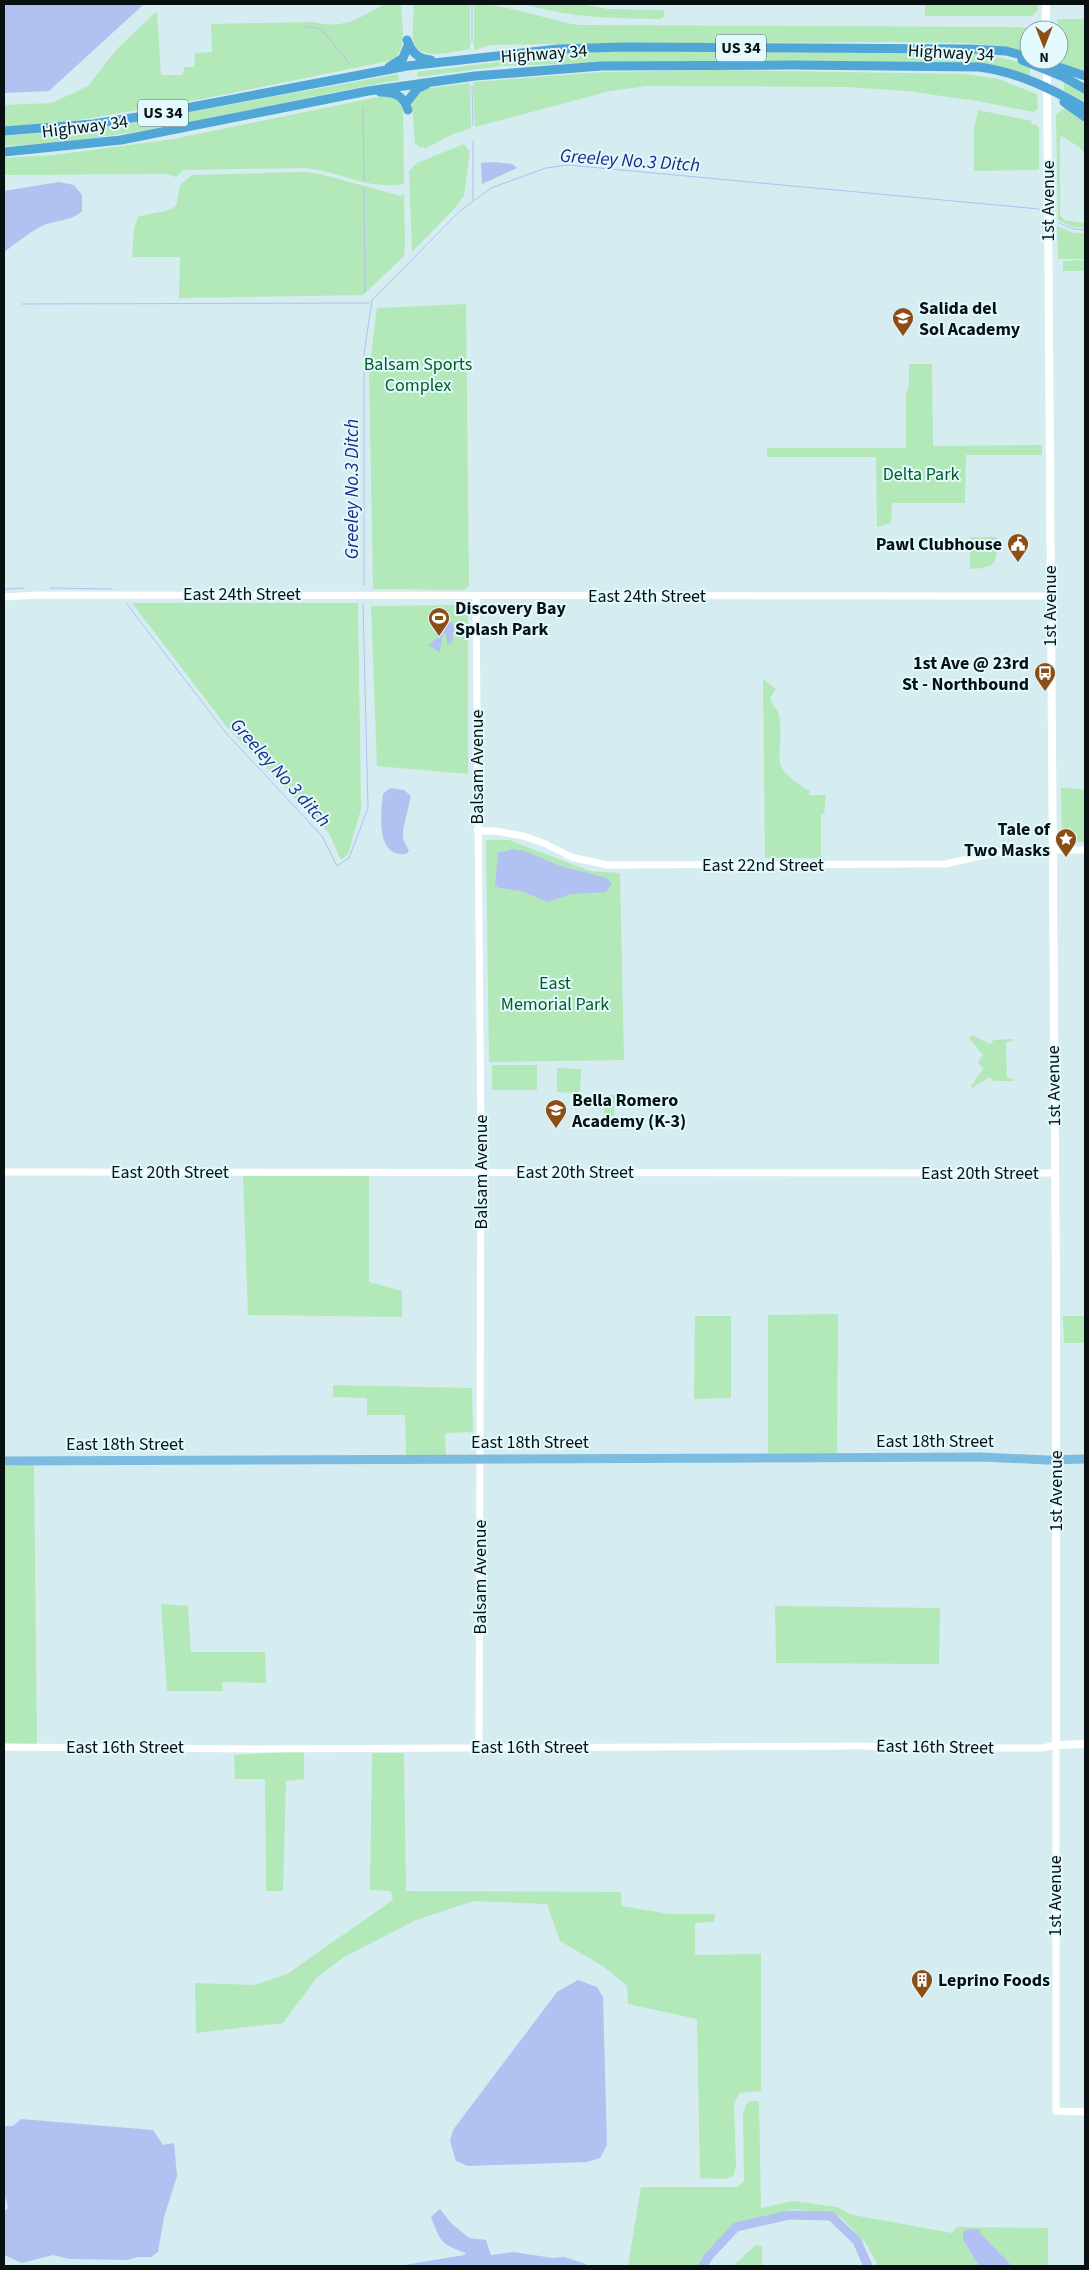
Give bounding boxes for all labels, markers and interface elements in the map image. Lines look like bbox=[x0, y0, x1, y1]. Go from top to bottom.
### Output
north arrow bbox=[1019, 20, 1069, 70]
road number: US 34 bbox=[716, 34, 766, 62]
street label: Highway 34 bbox=[907, 38, 995, 68]
street label: Highway 34 bbox=[500, 39, 588, 69]
text: N bbox=[1039, 47, 1049, 67]
road number: US 34 bbox=[138, 100, 188, 126]
street label: Highway 34 bbox=[40, 109, 130, 145]
water label: Greeley No.3 Ditch bbox=[559, 143, 701, 179]
street label: 1st Avenue bbox=[1036, 160, 1061, 242]
place label: Salida del Sol Academy bbox=[919, 296, 1021, 342]
school or university icon: Salida del Sol Academy bbox=[891, 306, 915, 337]
park label: Balsam Sports Complex bbox=[364, 352, 472, 398]
water label: Greeley No.3 Ditch bbox=[339, 419, 366, 559]
park label: Delta Park bbox=[883, 462, 959, 487]
place label: Pawl Clubhouse bbox=[876, 532, 1002, 557]
public building icon: Pawl Clubhouse bbox=[1006, 532, 1030, 563]
street label: 1st Avenue bbox=[1038, 565, 1063, 647]
street label: East 24th Street bbox=[183, 582, 301, 607]
street label: East 24th Street bbox=[588, 584, 706, 609]
place label: Discovery Bay Splash Park bbox=[455, 596, 566, 642]
sports icon: Discovery Bay Splash Park bbox=[427, 606, 451, 637]
place label: 1st Ave @ 23rd St - Northbound bbox=[902, 651, 1029, 697]
bus stop icon: 1st Ave @ 23rd St - Northbound bbox=[1033, 661, 1057, 692]
street label: Balsam Avenue bbox=[465, 710, 490, 824]
water label: Greeley No 3 ditch bbox=[224, 712, 336, 834]
place label: Tale of Two Masks bbox=[964, 817, 1051, 863]
place icon: Tale of Two Masks bbox=[1054, 827, 1078, 858]
street label: East 22nd Street bbox=[702, 853, 824, 878]
park label: East Memorial Park bbox=[501, 971, 609, 1017]
street label: 1st Avenue bbox=[1041, 1045, 1067, 1127]
place label: Bella Romero Academy (K-3) bbox=[571, 1088, 686, 1134]
school or university icon: Bella Romero Academy (K-3) bbox=[544, 1098, 568, 1129]
street label: Balsam Avenue bbox=[469, 1115, 494, 1229]
street label: East 20th Street bbox=[111, 1160, 229, 1185]
street label: East 20th Street bbox=[516, 1160, 634, 1185]
street label: East 20th Street bbox=[921, 1161, 1039, 1186]
street label: East 18th Street bbox=[876, 1429, 994, 1454]
street label: East 18th Street bbox=[471, 1430, 589, 1455]
street label: East 18th Street bbox=[66, 1432, 184, 1457]
street label: 1st Avenue bbox=[1044, 1450, 1069, 1532]
street label: Balsam Avenue bbox=[468, 1520, 493, 1634]
street label: East 16th Street bbox=[876, 1733, 994, 1761]
street label: East 16th Street bbox=[66, 1735, 184, 1760]
street label: East 16th Street bbox=[471, 1735, 589, 1760]
street label: 1st Avenue bbox=[1043, 1855, 1068, 1937]
building icon: Leprino Foods bbox=[910, 1968, 934, 1999]
place label: Leprino Foods bbox=[938, 1968, 1050, 1993]

